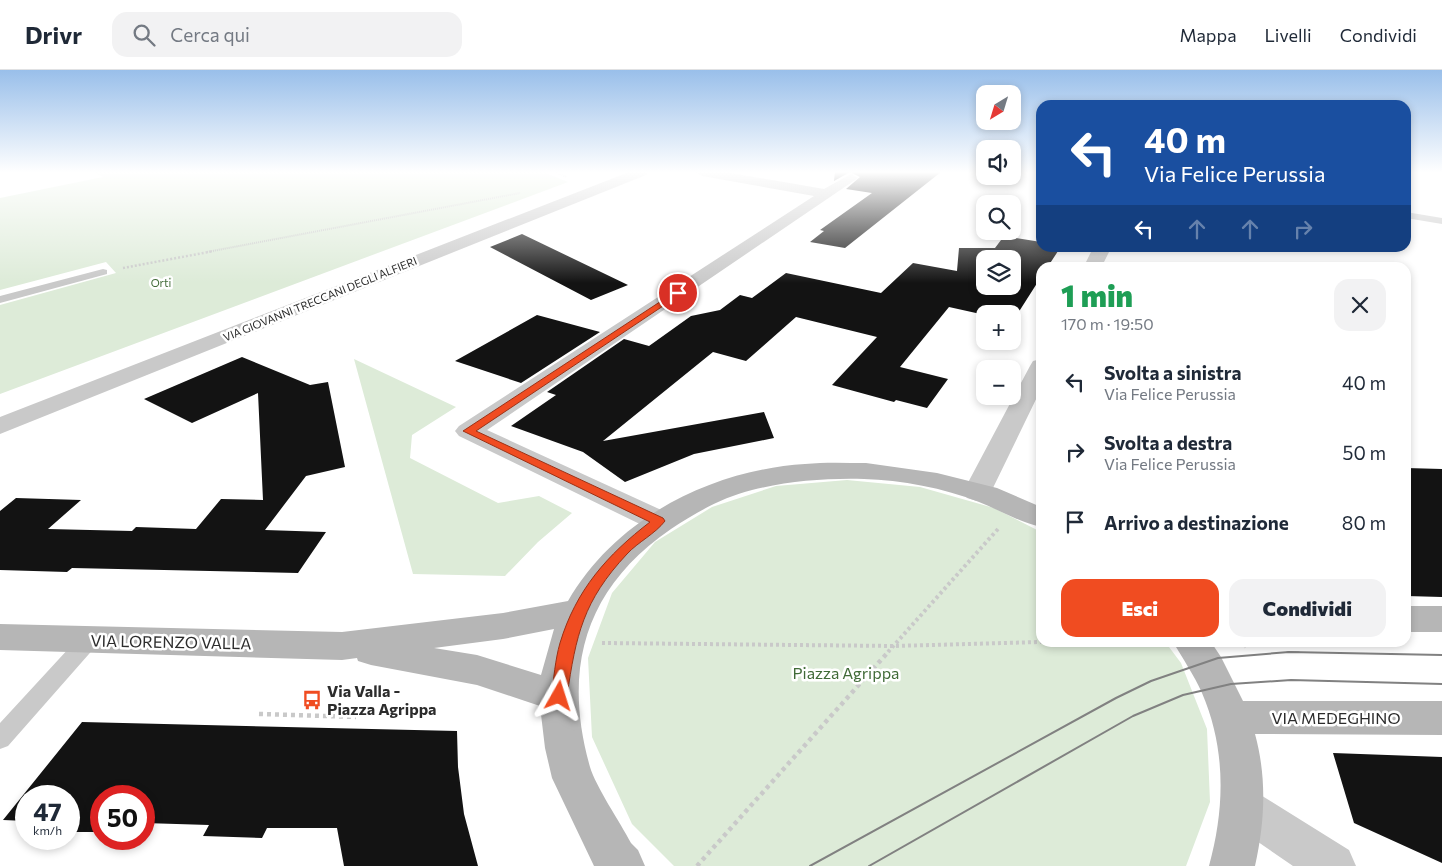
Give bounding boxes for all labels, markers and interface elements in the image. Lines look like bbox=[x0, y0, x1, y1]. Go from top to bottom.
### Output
search box bbox=[112, 12, 462, 57]
text: Drivr bbox=[25, 20, 82, 49]
icon: search bbox=[130, 21, 158, 49]
text: Cerca qui bbox=[170, 23, 250, 46]
text: Mappa bbox=[1179, 24, 1237, 46]
text: Livelli bbox=[1265, 24, 1312, 46]
text: Condividi bbox=[1340, 24, 1417, 46]
north arrow bbox=[976, 85, 1021, 130]
map controls bbox=[976, 85, 1021, 405]
text: 40 m bbox=[1144, 117, 1226, 160]
icon: left bbox=[1061, 120, 1126, 185]
button: sound bbox=[976, 140, 1021, 185]
text: Via Felice Perussia bbox=[1144, 160, 1325, 187]
button: search bbox=[976, 195, 1021, 240]
icon: left bbox=[1130, 215, 1158, 243]
icon: ahead bbox=[1183, 215, 1211, 243]
icon: ahead bbox=[1236, 215, 1264, 243]
icon: right bbox=[1289, 215, 1317, 243]
button: layers bbox=[976, 250, 1021, 295]
street label: VIA GIOVANNI TRECCANI DEGLI ALFIERI bbox=[221, 254, 419, 343]
pin bbox=[657, 272, 699, 314]
park label: Orti bbox=[151, 276, 172, 289]
text: 1 min bbox=[1061, 276, 1133, 313]
icon: arrive bbox=[664, 279, 692, 307]
button: close bbox=[1334, 279, 1386, 331]
button: + bbox=[976, 305, 1021, 350]
text: 170 m · 19:50 bbox=[1061, 314, 1154, 333]
button: − bbox=[976, 360, 1021, 405]
text: Svolta a sinistra bbox=[1104, 361, 1242, 384]
icon: left bbox=[1061, 368, 1089, 396]
text: 40 m bbox=[1342, 371, 1386, 394]
text: Via Felice Perussia bbox=[1104, 384, 1236, 403]
text: Svolta a destra bbox=[1104, 431, 1232, 454]
icon: right bbox=[1061, 438, 1089, 466]
text: 50 m bbox=[1342, 441, 1386, 464]
text: Via Felice Perussia bbox=[1104, 454, 1236, 473]
icon: arrive bbox=[1061, 508, 1089, 536]
text: Arrivo a destinazione bbox=[1104, 511, 1289, 534]
text: 80 m bbox=[1342, 511, 1386, 534]
button: Esci bbox=[1061, 579, 1219, 637]
button: Condividi bbox=[1229, 579, 1386, 637]
street label: VIA LORENZO VALLA bbox=[91, 631, 251, 652]
park label: Piazza Agrippa bbox=[792, 663, 900, 682]
position arrow bbox=[532, 669, 584, 721]
place label: Via Valla - Piazza Agrippa bbox=[327, 681, 437, 718]
bus stop icon: Via Valla - Piazza Agrippa bbox=[301, 689, 323, 711]
street label: VIA MEDEGHINO bbox=[1272, 708, 1400, 727]
speed limit sign: 50 bbox=[90, 785, 155, 850]
text: 47 bbox=[33, 796, 62, 826]
text: km/h bbox=[33, 823, 62, 837]

